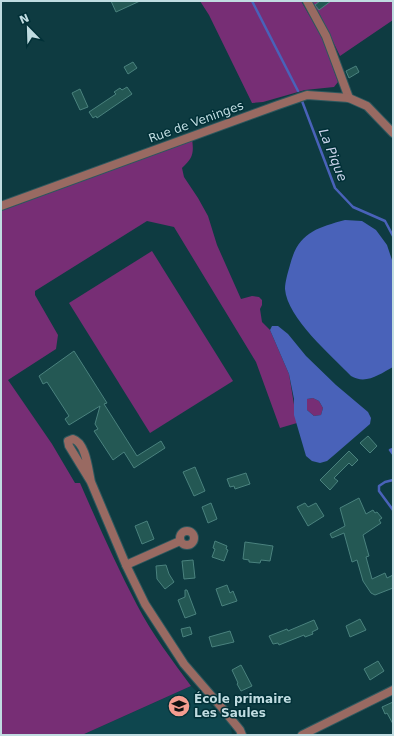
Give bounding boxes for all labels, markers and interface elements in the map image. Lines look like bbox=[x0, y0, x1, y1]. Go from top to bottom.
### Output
north arrow bbox=[8, 8, 48, 48]
text: N bbox=[18, 11, 31, 27]
street label: Rue de Veninges bbox=[147, 98, 245, 146]
water label: La Pique bbox=[316, 127, 350, 183]
place label: École primaire Les Saules bbox=[194, 691, 291, 720]
school or university icon: École primaire Les Saules bbox=[166, 693, 192, 719]

